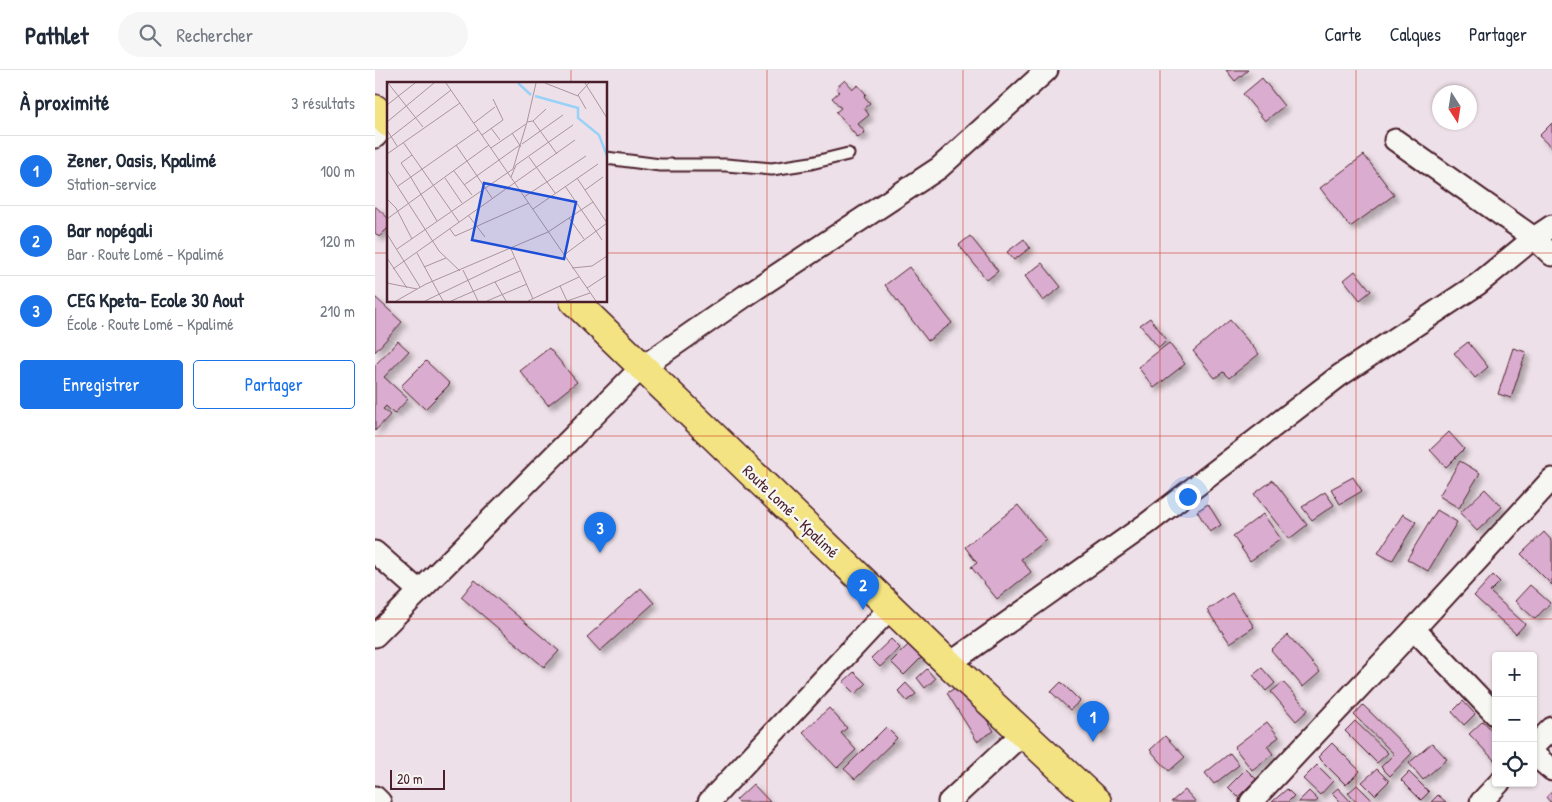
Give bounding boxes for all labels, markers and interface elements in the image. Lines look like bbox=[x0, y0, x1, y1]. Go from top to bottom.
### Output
search box bbox=[118, 12, 468, 57]
text: Pathlet bbox=[25, 19, 88, 51]
icon: search bbox=[136, 21, 164, 49]
text: Rechercher bbox=[176, 22, 253, 48]
text: Carte bbox=[1324, 22, 1362, 47]
text: Calques bbox=[1390, 22, 1441, 47]
text: Partager bbox=[1469, 22, 1527, 47]
inset map bbox=[387, 82, 607, 302]
north arrow bbox=[1432, 85, 1477, 130]
text: À proximité bbox=[20, 88, 109, 117]
text: 3 résultats bbox=[291, 92, 355, 114]
text: Zener, Oasis, Kpalimé bbox=[67, 147, 216, 173]
text: 1 bbox=[33, 160, 39, 182]
text: 100 m bbox=[320, 160, 355, 182]
text: Station-service bbox=[67, 173, 157, 195]
text: Bar nopégali bbox=[67, 217, 153, 243]
text: 2 bbox=[32, 230, 40, 252]
text: 120 m bbox=[320, 230, 355, 252]
text: Bar · Route Lomé - Kpalimé bbox=[67, 243, 224, 265]
text: CEG Kpeta- Ecole 30 Aout bbox=[67, 287, 244, 313]
text: 3 bbox=[32, 300, 40, 322]
text: 210 m bbox=[320, 300, 355, 322]
text: École · Route Lomé - Kpalimé bbox=[67, 313, 234, 335]
button: Enregistrer bbox=[20, 360, 183, 409]
button: Partager bbox=[193, 360, 355, 409]
street label: Route Lomé - Kpalimé bbox=[738, 459, 844, 563]
your location bbox=[1175, 484, 1201, 510]
pin: 3 bbox=[584, 512, 616, 553]
pin: 2 bbox=[847, 569, 879, 610]
map controls bbox=[1492, 652, 1537, 787]
button: + bbox=[1492, 652, 1537, 697]
button: − bbox=[1492, 697, 1537, 742]
pin: 1 bbox=[1077, 701, 1109, 742]
button: locate bbox=[1492, 742, 1537, 787]
scale bar bbox=[390, 767, 445, 790]
text: 20 m bbox=[397, 769, 423, 788]

